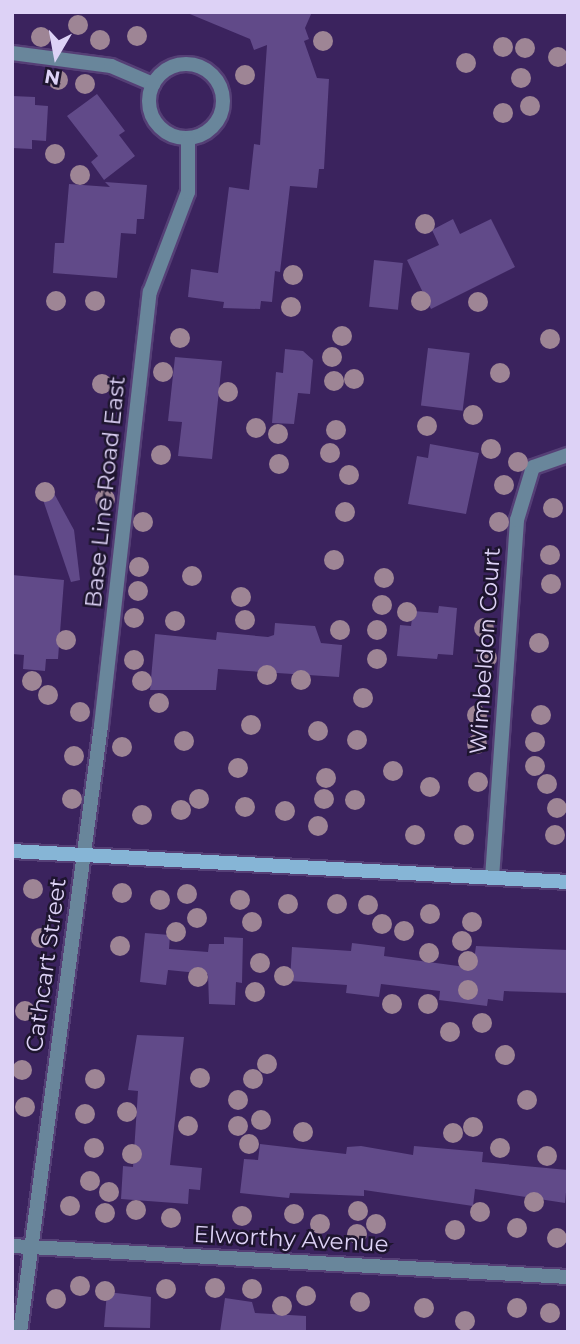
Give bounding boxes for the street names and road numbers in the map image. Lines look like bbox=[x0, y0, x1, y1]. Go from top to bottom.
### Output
street label: Base Line Road East bbox=[79, 375, 131, 609]
street label: Wimbeldon Court bbox=[464, 547, 506, 755]
street label: Cathcart Street bbox=[20, 876, 72, 1054]
street label: Elworthy Avenue bbox=[193, 1220, 389, 1258]

